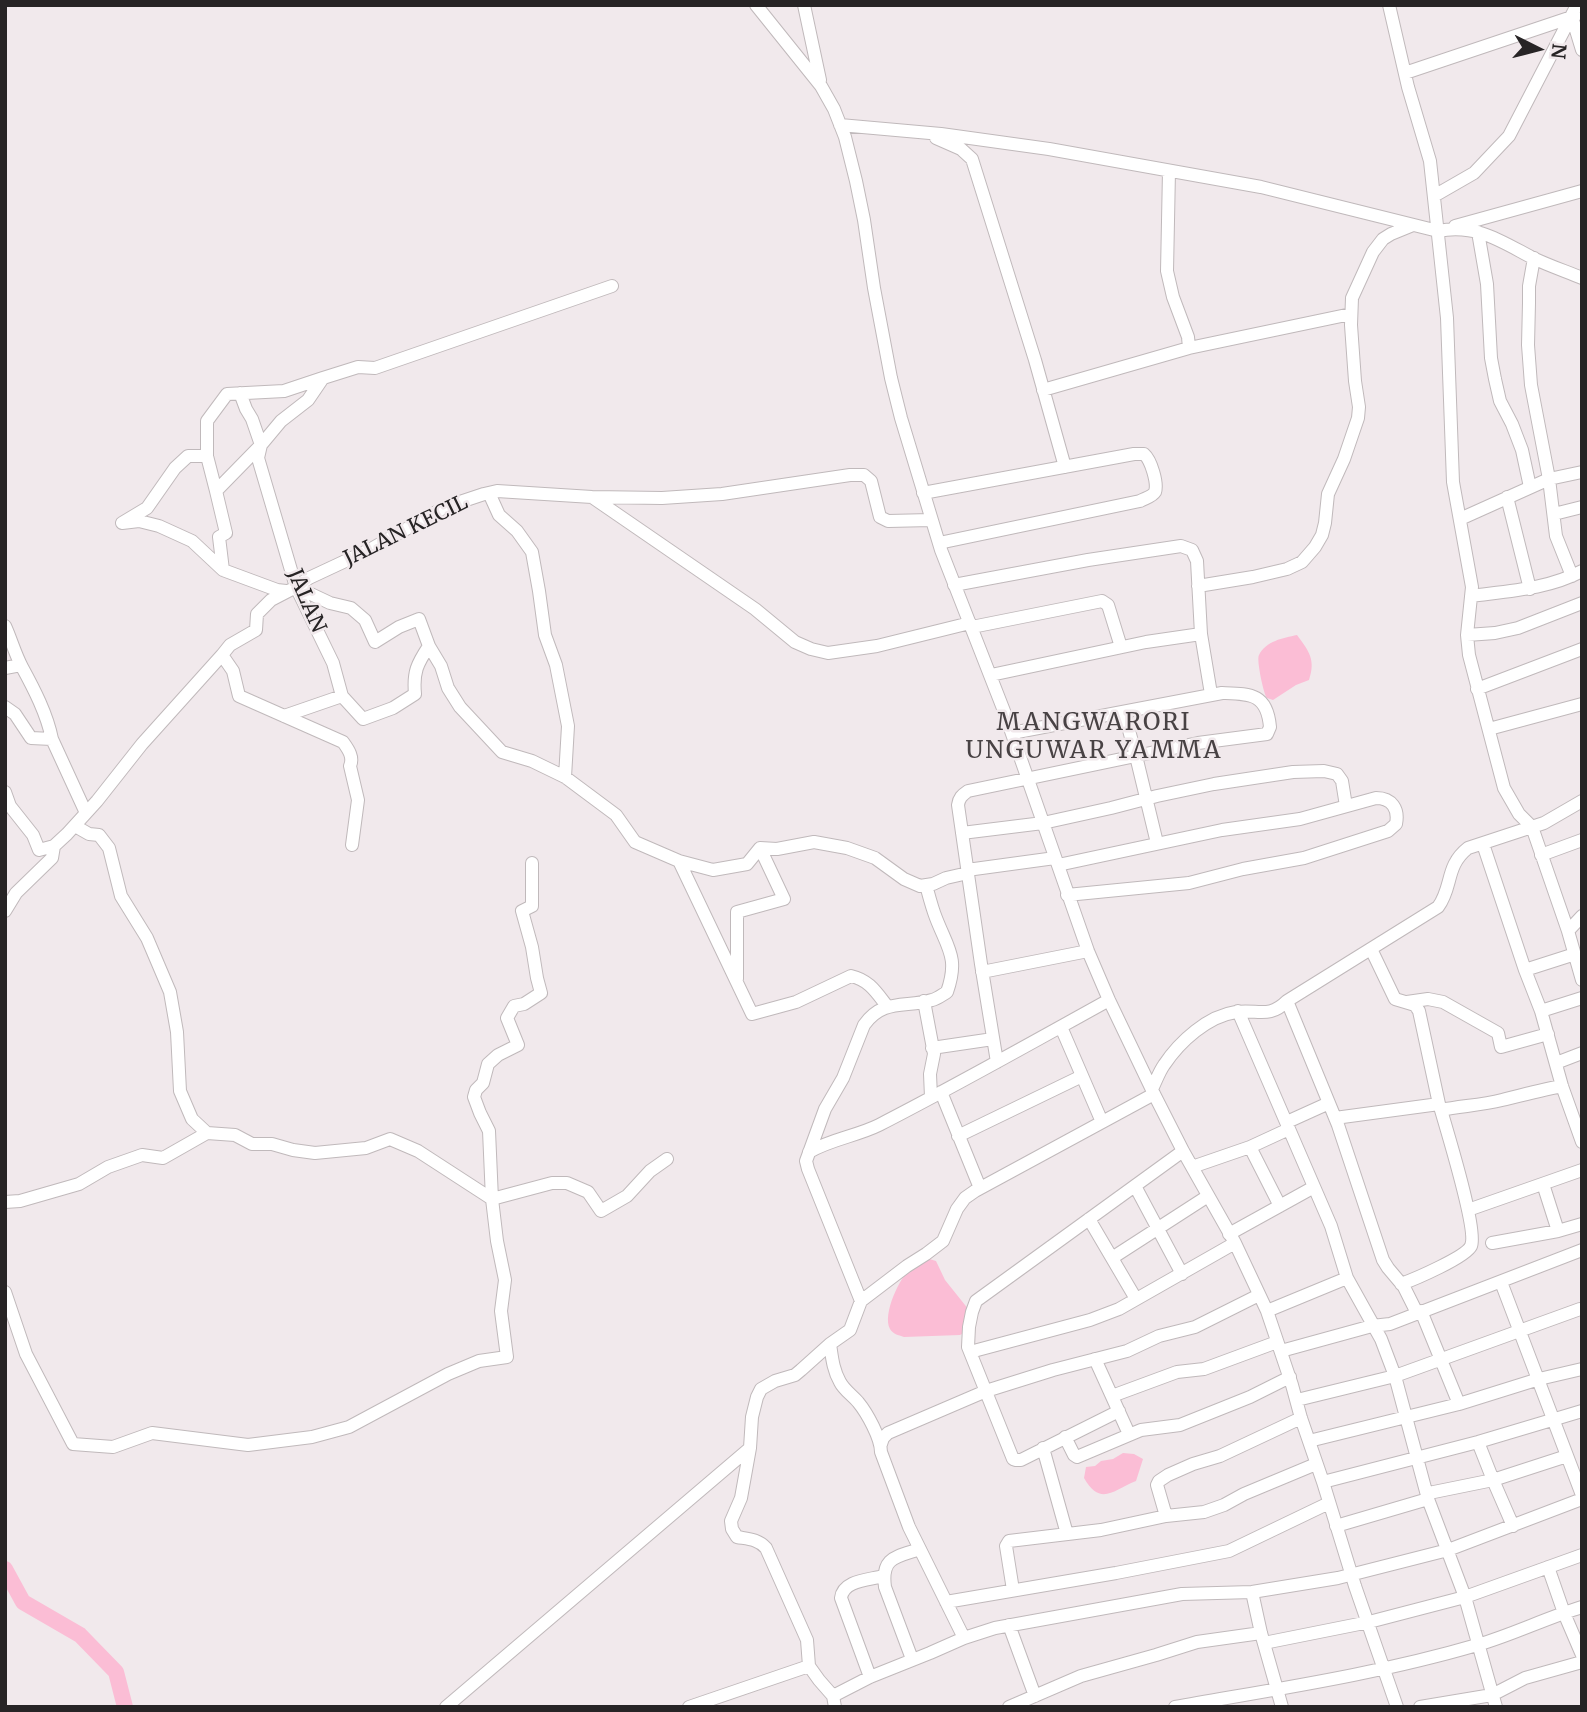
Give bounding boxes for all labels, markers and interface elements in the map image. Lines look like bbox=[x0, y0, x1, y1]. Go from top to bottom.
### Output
north arrow bbox=[1503, 14, 1573, 84]
text: N bbox=[1546, 42, 1572, 60]
street label: JALAN KECIL bbox=[340, 490, 472, 572]
street label: JALAN bbox=[281, 565, 331, 637]
district label: MANGWARORI UNGUWAR YAMMA bbox=[967, 709, 1221, 765]

